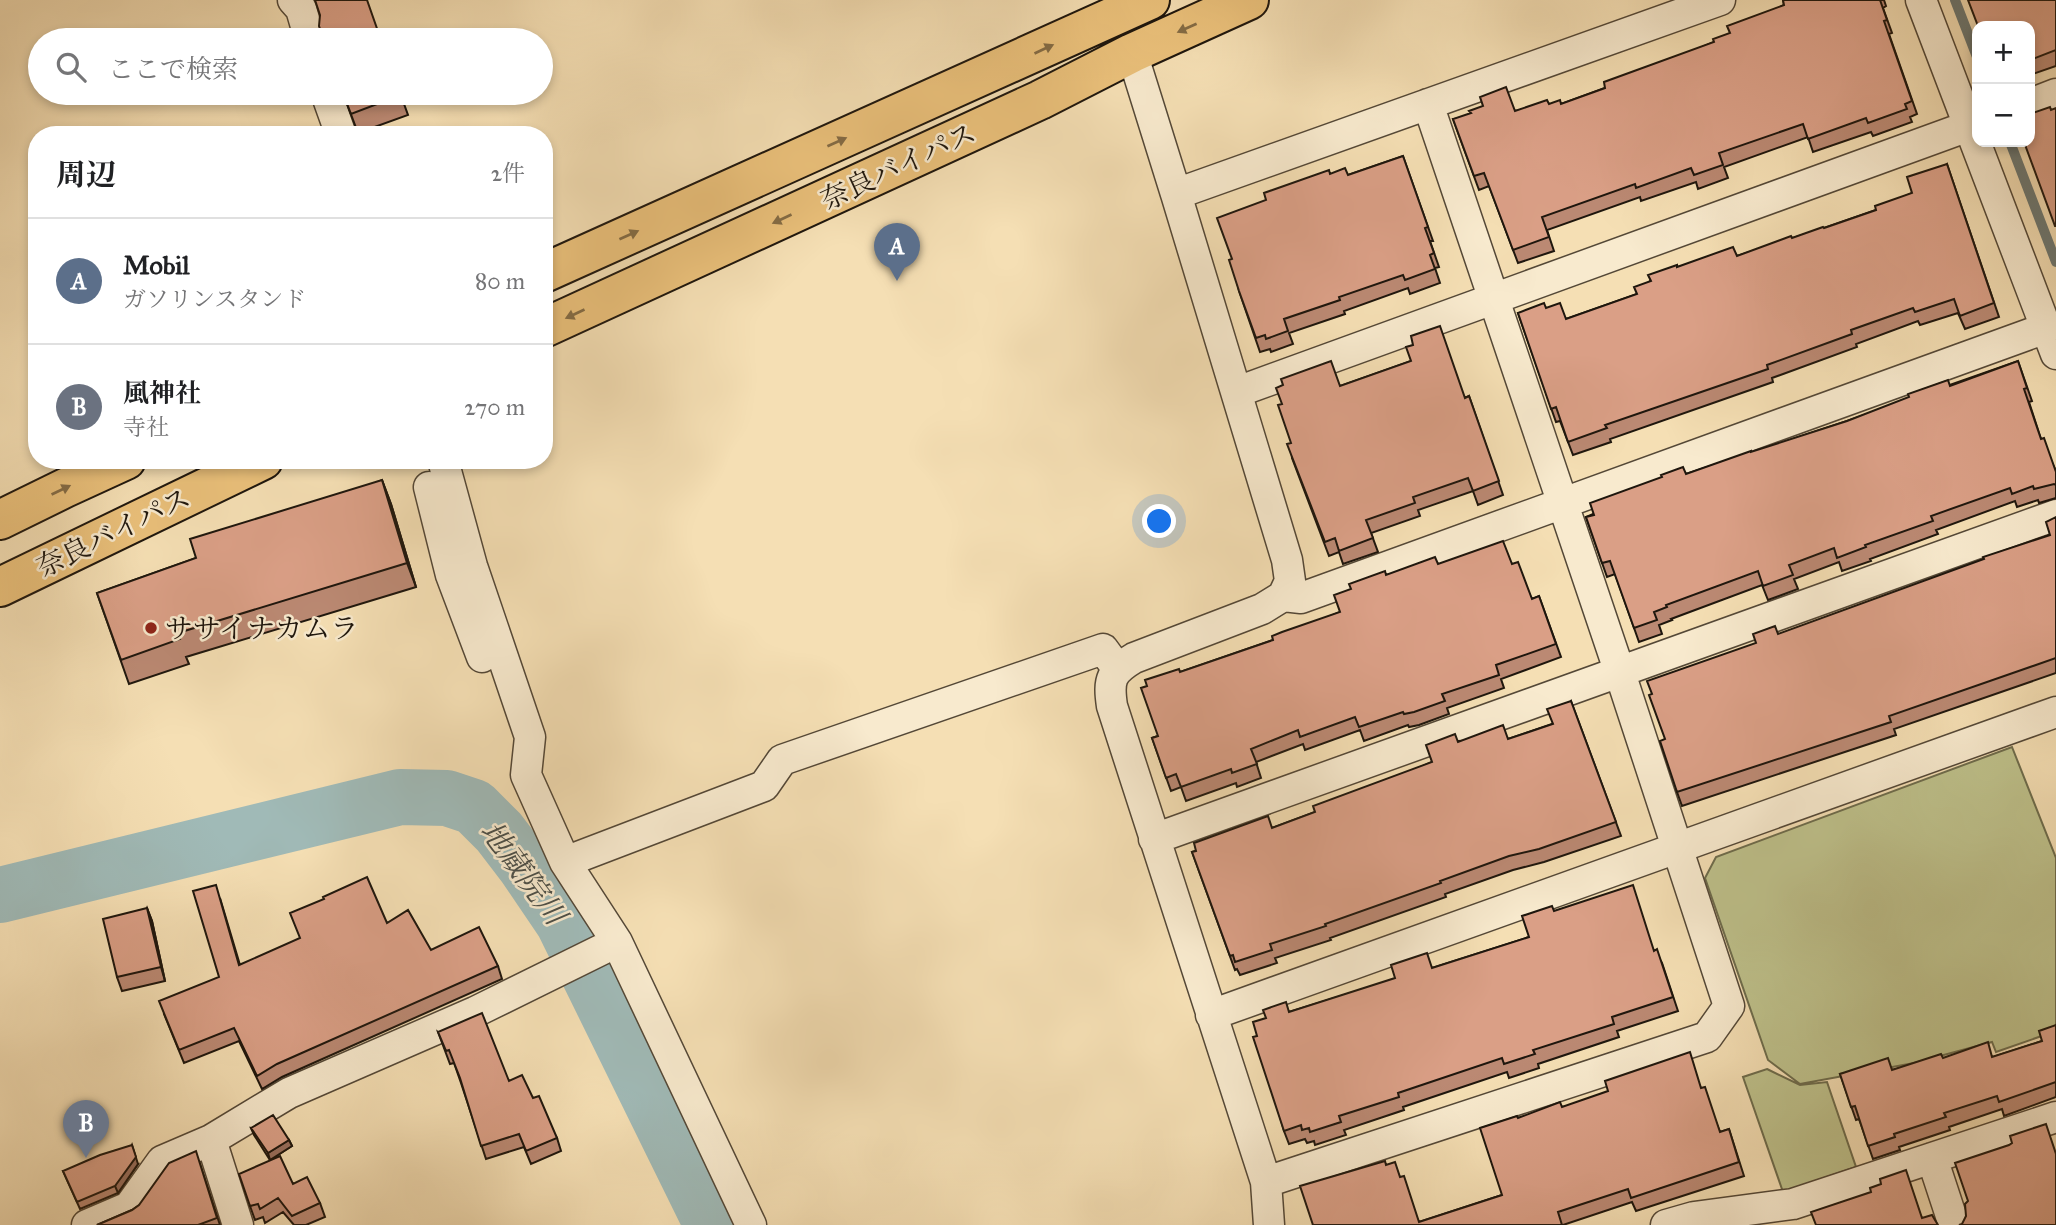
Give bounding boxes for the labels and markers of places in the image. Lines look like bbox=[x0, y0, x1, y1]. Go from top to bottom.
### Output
pin: A bbox=[874, 223, 920, 281]
place label: ササイナカムラ bbox=[165, 611, 358, 646]
marker: ササイナカムラ bbox=[143, 620, 159, 636]
pin: B bbox=[63, 1100, 109, 1158]

